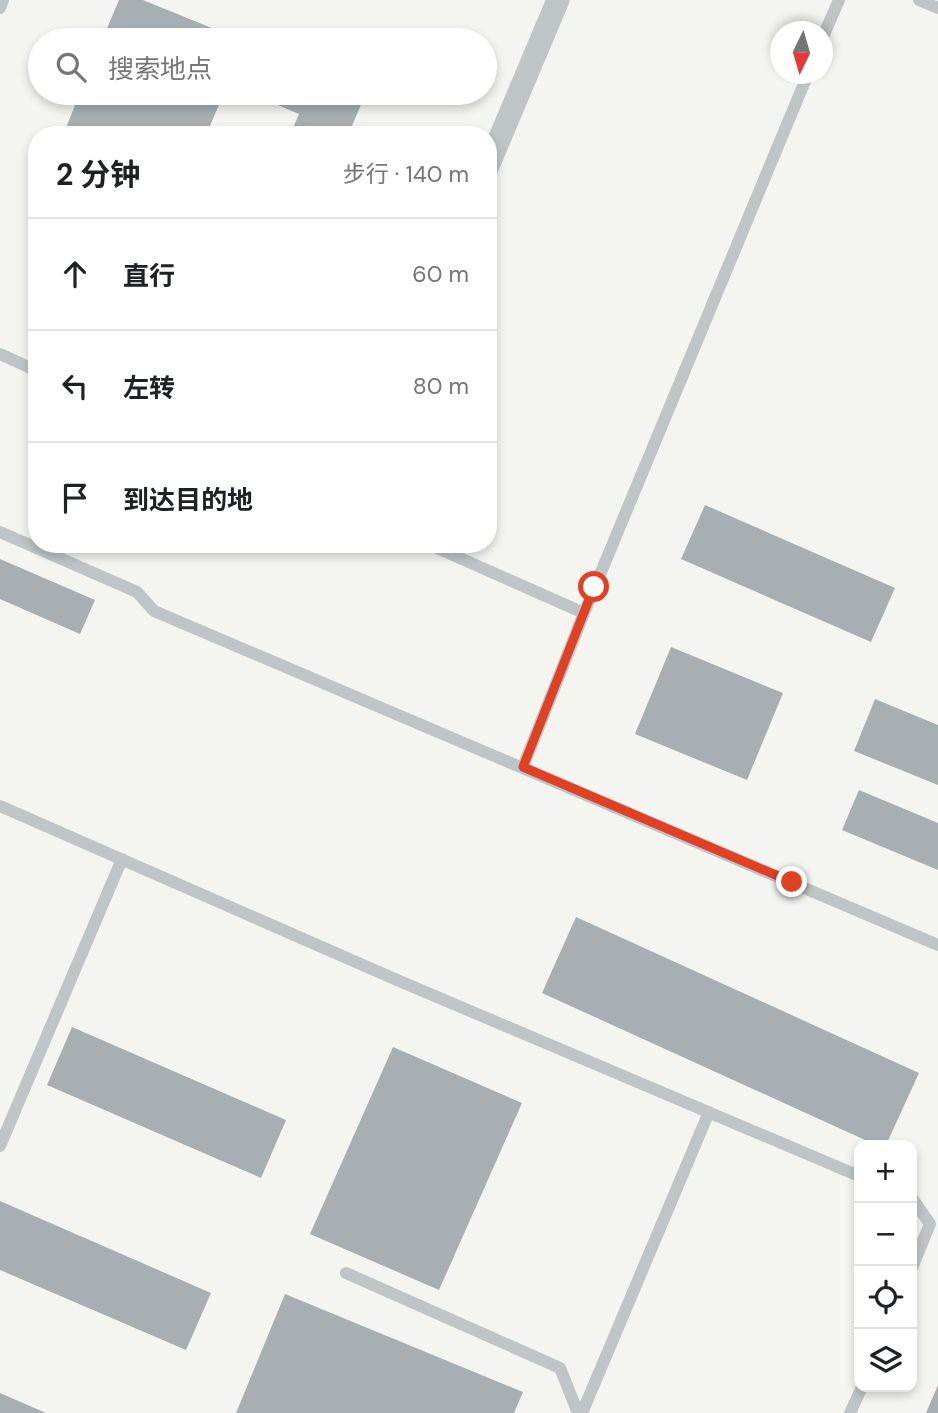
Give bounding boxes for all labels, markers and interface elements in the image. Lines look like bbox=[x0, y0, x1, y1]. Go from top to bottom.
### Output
north arrow bbox=[770, 21, 833, 84]
search box bbox=[28, 28, 497, 105]
icon: search bbox=[52, 48, 90, 86]
text: 搜索地点 bbox=[108, 52, 212, 86]
text: 2 分钟 bbox=[56, 155, 140, 194]
text: 步行 · 140 m bbox=[343, 159, 469, 189]
icon: ahead bbox=[56, 255, 94, 293]
text: 直行 bbox=[123, 259, 175, 293]
text: 60 m bbox=[412, 259, 469, 289]
icon: left bbox=[56, 367, 94, 405]
text: 左转 bbox=[123, 371, 175, 405]
text: 80 m bbox=[413, 371, 469, 401]
icon: arrive bbox=[56, 479, 94, 517]
text: 到达目的地 bbox=[123, 483, 253, 517]
route start bbox=[578, 571, 609, 602]
route end bbox=[776, 866, 807, 897]
map controls bbox=[854, 1140, 917, 1392]
button: + bbox=[854, 1140, 917, 1203]
button: − bbox=[854, 1203, 917, 1266]
button: locate bbox=[854, 1266, 917, 1329]
button: layers bbox=[854, 1329, 917, 1392]

